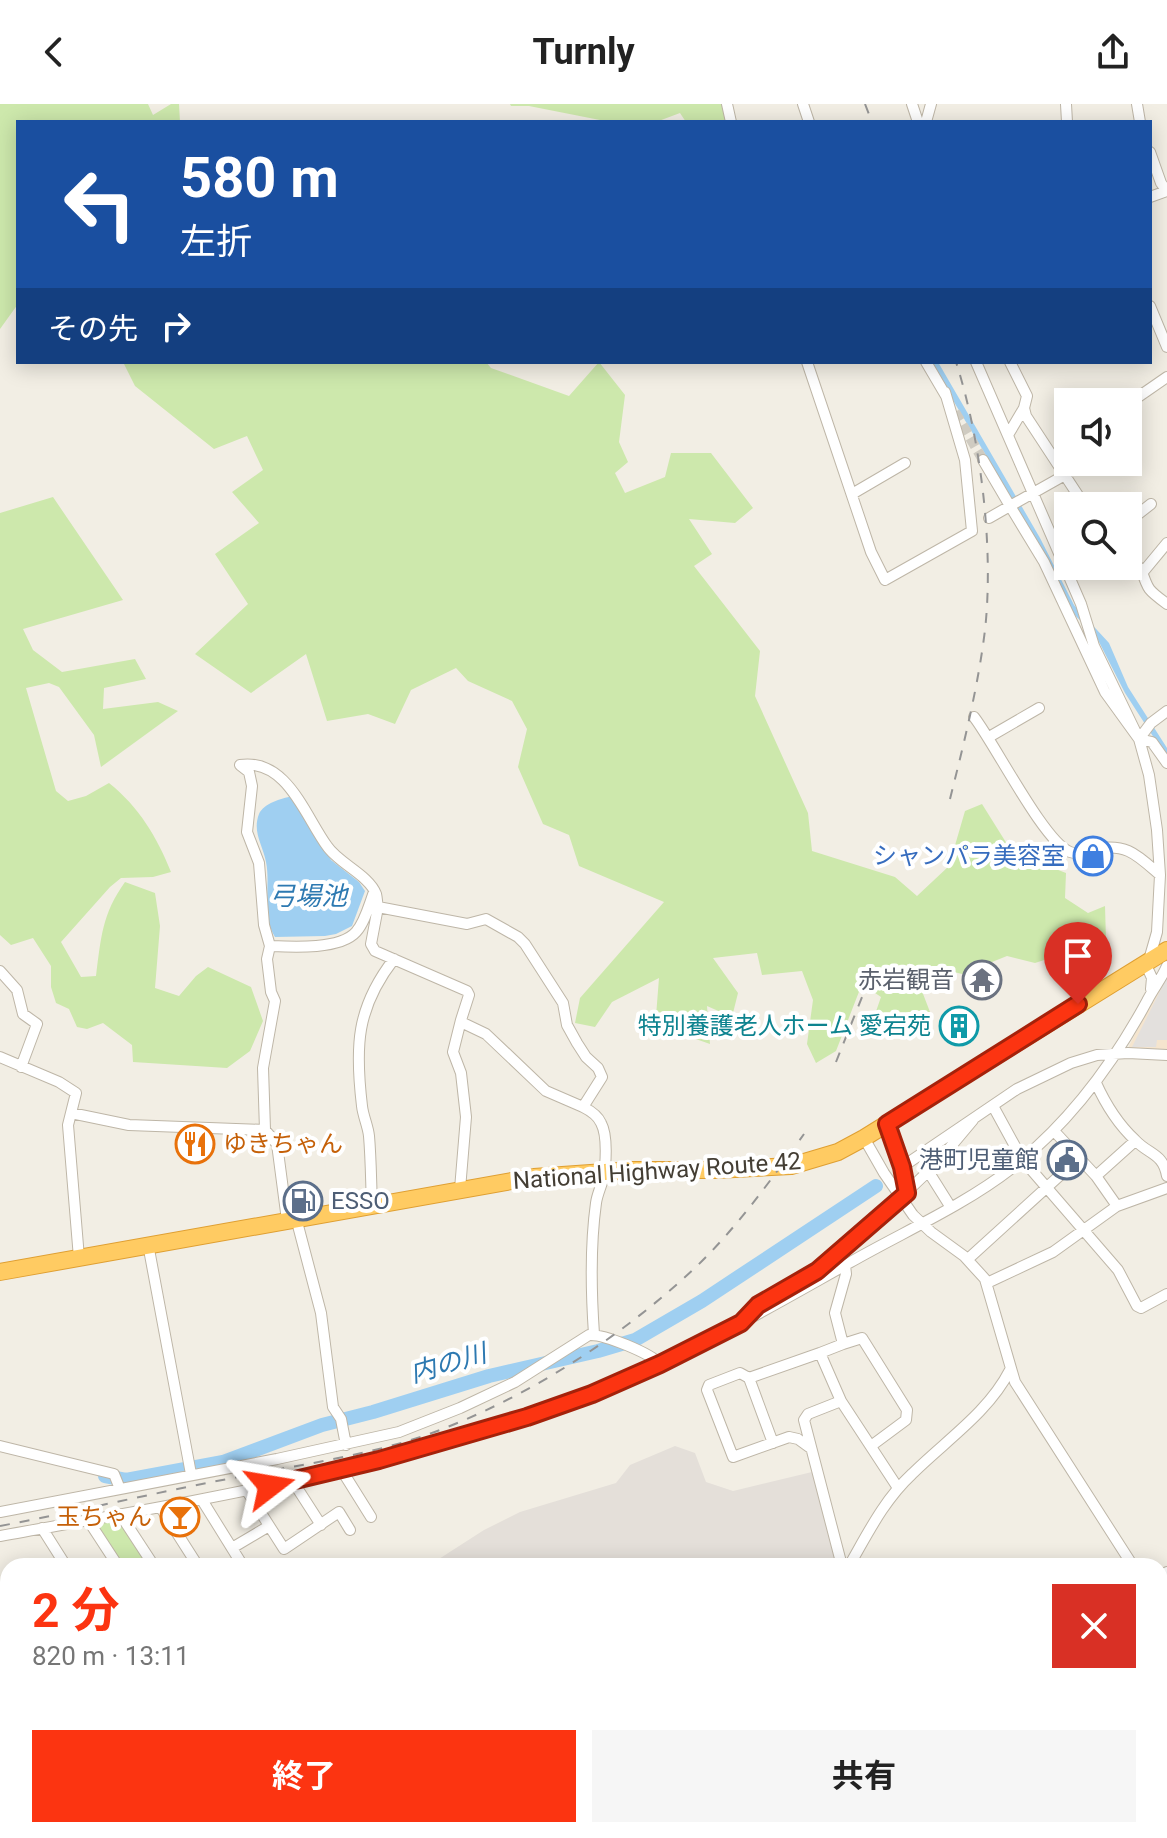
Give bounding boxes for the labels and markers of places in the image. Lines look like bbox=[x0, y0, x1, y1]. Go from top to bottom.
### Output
shop icon: シャンパラ美容室 bbox=[1072, 835, 1114, 877]
place label: シャンパラ美容室 bbox=[873, 842, 1065, 870]
pin bbox=[1044, 922, 1112, 1004]
temple icon: 赤岩観音 bbox=[961, 959, 1003, 1001]
place label: 赤岩観音 bbox=[858, 966, 954, 994]
building icon: 特別養護老人ホーム 愛宕苑 bbox=[938, 1005, 980, 1047]
place label: 特別養護老人ホーム 愛宕苑 bbox=[638, 1012, 931, 1040]
restaurant icon: ゆきちゃん bbox=[174, 1123, 216, 1165]
place label: ゆきちゃん bbox=[223, 1130, 343, 1158]
public building icon: 港町児童館 bbox=[1046, 1139, 1088, 1181]
place label: 港町児童館 bbox=[919, 1146, 1039, 1174]
fuel station icon: ESSO bbox=[282, 1180, 324, 1222]
place label: ESSO bbox=[331, 1187, 390, 1215]
bar icon: 玉ちゃん bbox=[159, 1496, 201, 1538]
place label: 玉ちゃん bbox=[56, 1503, 152, 1531]

